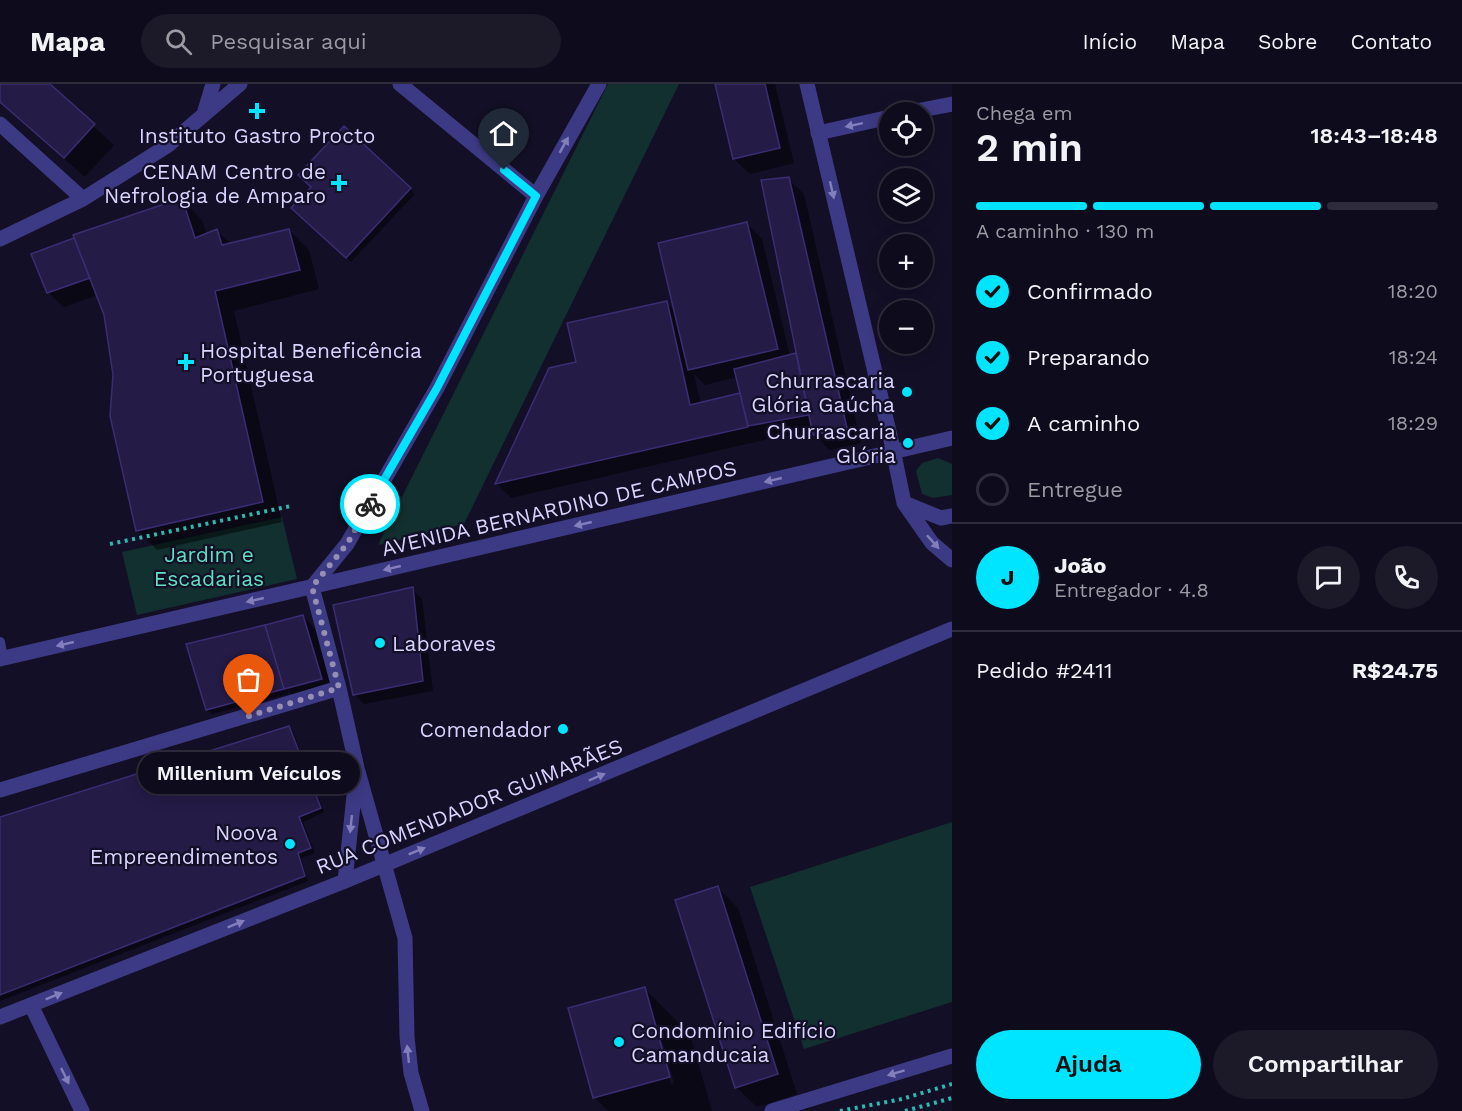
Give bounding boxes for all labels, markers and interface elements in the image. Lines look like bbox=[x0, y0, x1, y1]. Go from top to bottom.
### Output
search box bbox=[141, 14, 561, 68]
text: Mapa bbox=[30, 25, 105, 58]
icon: search bbox=[162, 25, 195, 58]
text: Pesquisar aqui bbox=[210, 29, 367, 54]
text: Início bbox=[1082, 29, 1137, 54]
text: Mapa bbox=[1170, 29, 1225, 54]
text: Sobre bbox=[1258, 29, 1317, 54]
text: Contato bbox=[1350, 29, 1432, 54]
text: Chega em bbox=[976, 101, 1073, 125]
marker: Instituto Gastro Procto bbox=[248, 102, 266, 120]
map controls bbox=[879, 102, 933, 354]
button: locate bbox=[879, 102, 933, 156]
pin bbox=[478, 108, 529, 170]
icon: home bbox=[487, 117, 520, 150]
one-way arrow bbox=[844, 121, 863, 130]
place label: Instituto Gastro Procto bbox=[139, 123, 375, 148]
text: 18:43–18:48 bbox=[1310, 123, 1438, 148]
text: 2 min bbox=[976, 125, 1083, 170]
one-way arrow bbox=[559, 136, 569, 153]
place label: CENAM Centro de Nefrologia de Amparo bbox=[104, 159, 326, 208]
button: layers bbox=[879, 168, 933, 222]
marker: CENAM Centro de Nefrologia de Amparo bbox=[330, 174, 348, 192]
one-way arrow bbox=[827, 181, 837, 199]
text: A caminho · 130 m bbox=[976, 219, 1154, 243]
button: + bbox=[879, 234, 933, 288]
icon: check bbox=[976, 275, 1009, 308]
text: Confirmado bbox=[1027, 279, 1153, 304]
text: 18:20 bbox=[1388, 279, 1438, 303]
button: − bbox=[879, 300, 933, 354]
place label: Hospital Beneficência Portuguesa bbox=[200, 338, 422, 387]
icon: check bbox=[976, 341, 1009, 374]
text: Preparando bbox=[1027, 345, 1150, 370]
text: 18:24 bbox=[1389, 345, 1438, 369]
marker: Hospital Beneficência Portuguesa bbox=[177, 353, 195, 371]
place label: Churrascaria Glória Gaúcha bbox=[751, 368, 895, 417]
marker: Churrascaria Glória Gaúcha bbox=[900, 385, 914, 399]
icon: check bbox=[976, 407, 1009, 440]
text: A caminho bbox=[1027, 411, 1140, 436]
text: 18:29 bbox=[1388, 411, 1438, 435]
place label: Churrascaria Glória bbox=[766, 419, 896, 468]
marker: Churrascaria Glória bbox=[901, 436, 915, 450]
street label: AVENIDA BERNARDINO DE CAMPOS bbox=[379, 455, 739, 561]
courier bbox=[340, 474, 400, 534]
one-way arrow bbox=[763, 476, 782, 486]
text: Entregue bbox=[1027, 477, 1123, 502]
icon: bike bbox=[354, 488, 387, 521]
one-way arrow bbox=[573, 520, 592, 529]
one-way arrow bbox=[926, 535, 940, 550]
park label: Jardim e Escadarias bbox=[154, 542, 264, 591]
button: chat bbox=[1297, 546, 1360, 609]
button: phone bbox=[1375, 546, 1438, 609]
text: João bbox=[1054, 553, 1106, 578]
one-way arrow bbox=[383, 563, 402, 573]
text: J bbox=[1001, 565, 1014, 590]
text: Entregador · 4.8 bbox=[1054, 578, 1209, 602]
one-way arrow bbox=[246, 596, 264, 606]
place label: Laboraves bbox=[392, 631, 496, 656]
marker: Laboraves bbox=[373, 636, 387, 650]
one-way arrow bbox=[55, 640, 74, 649]
pin bbox=[223, 654, 274, 716]
text: Pedido #2411 bbox=[976, 658, 1113, 683]
text: R$24.75 bbox=[1352, 658, 1438, 683]
icon: bag bbox=[232, 663, 265, 696]
place label: Comendador bbox=[419, 717, 551, 742]
marker: Comendador bbox=[556, 722, 570, 736]
street label: RUA COMENDADOR GUIMARÃES bbox=[312, 733, 626, 879]
callout: Millenium Veículos bbox=[138, 752, 360, 794]
text: Millenium Veículos bbox=[157, 761, 341, 785]
one-way arrow bbox=[588, 772, 606, 781]
one-way arrow bbox=[346, 815, 356, 834]
place label: Noova Empreendimentos bbox=[90, 820, 278, 869]
marker: Noova Empreendimentos bbox=[283, 837, 297, 851]
one-way arrow bbox=[408, 846, 426, 856]
one-way arrow bbox=[227, 919, 245, 928]
one-way arrow bbox=[46, 990, 64, 1000]
place label: Condomínio Edifício Camanducaia bbox=[631, 1018, 836, 1067]
button: Ajuda bbox=[976, 1030, 1201, 1099]
button: Compartilhar bbox=[1213, 1030, 1438, 1099]
marker: Condomínio Edifício Camanducaia bbox=[612, 1035, 626, 1049]
one-way arrow bbox=[404, 1045, 413, 1064]
one-way arrow bbox=[61, 1068, 70, 1085]
one-way arrow bbox=[887, 1069, 905, 1078]

